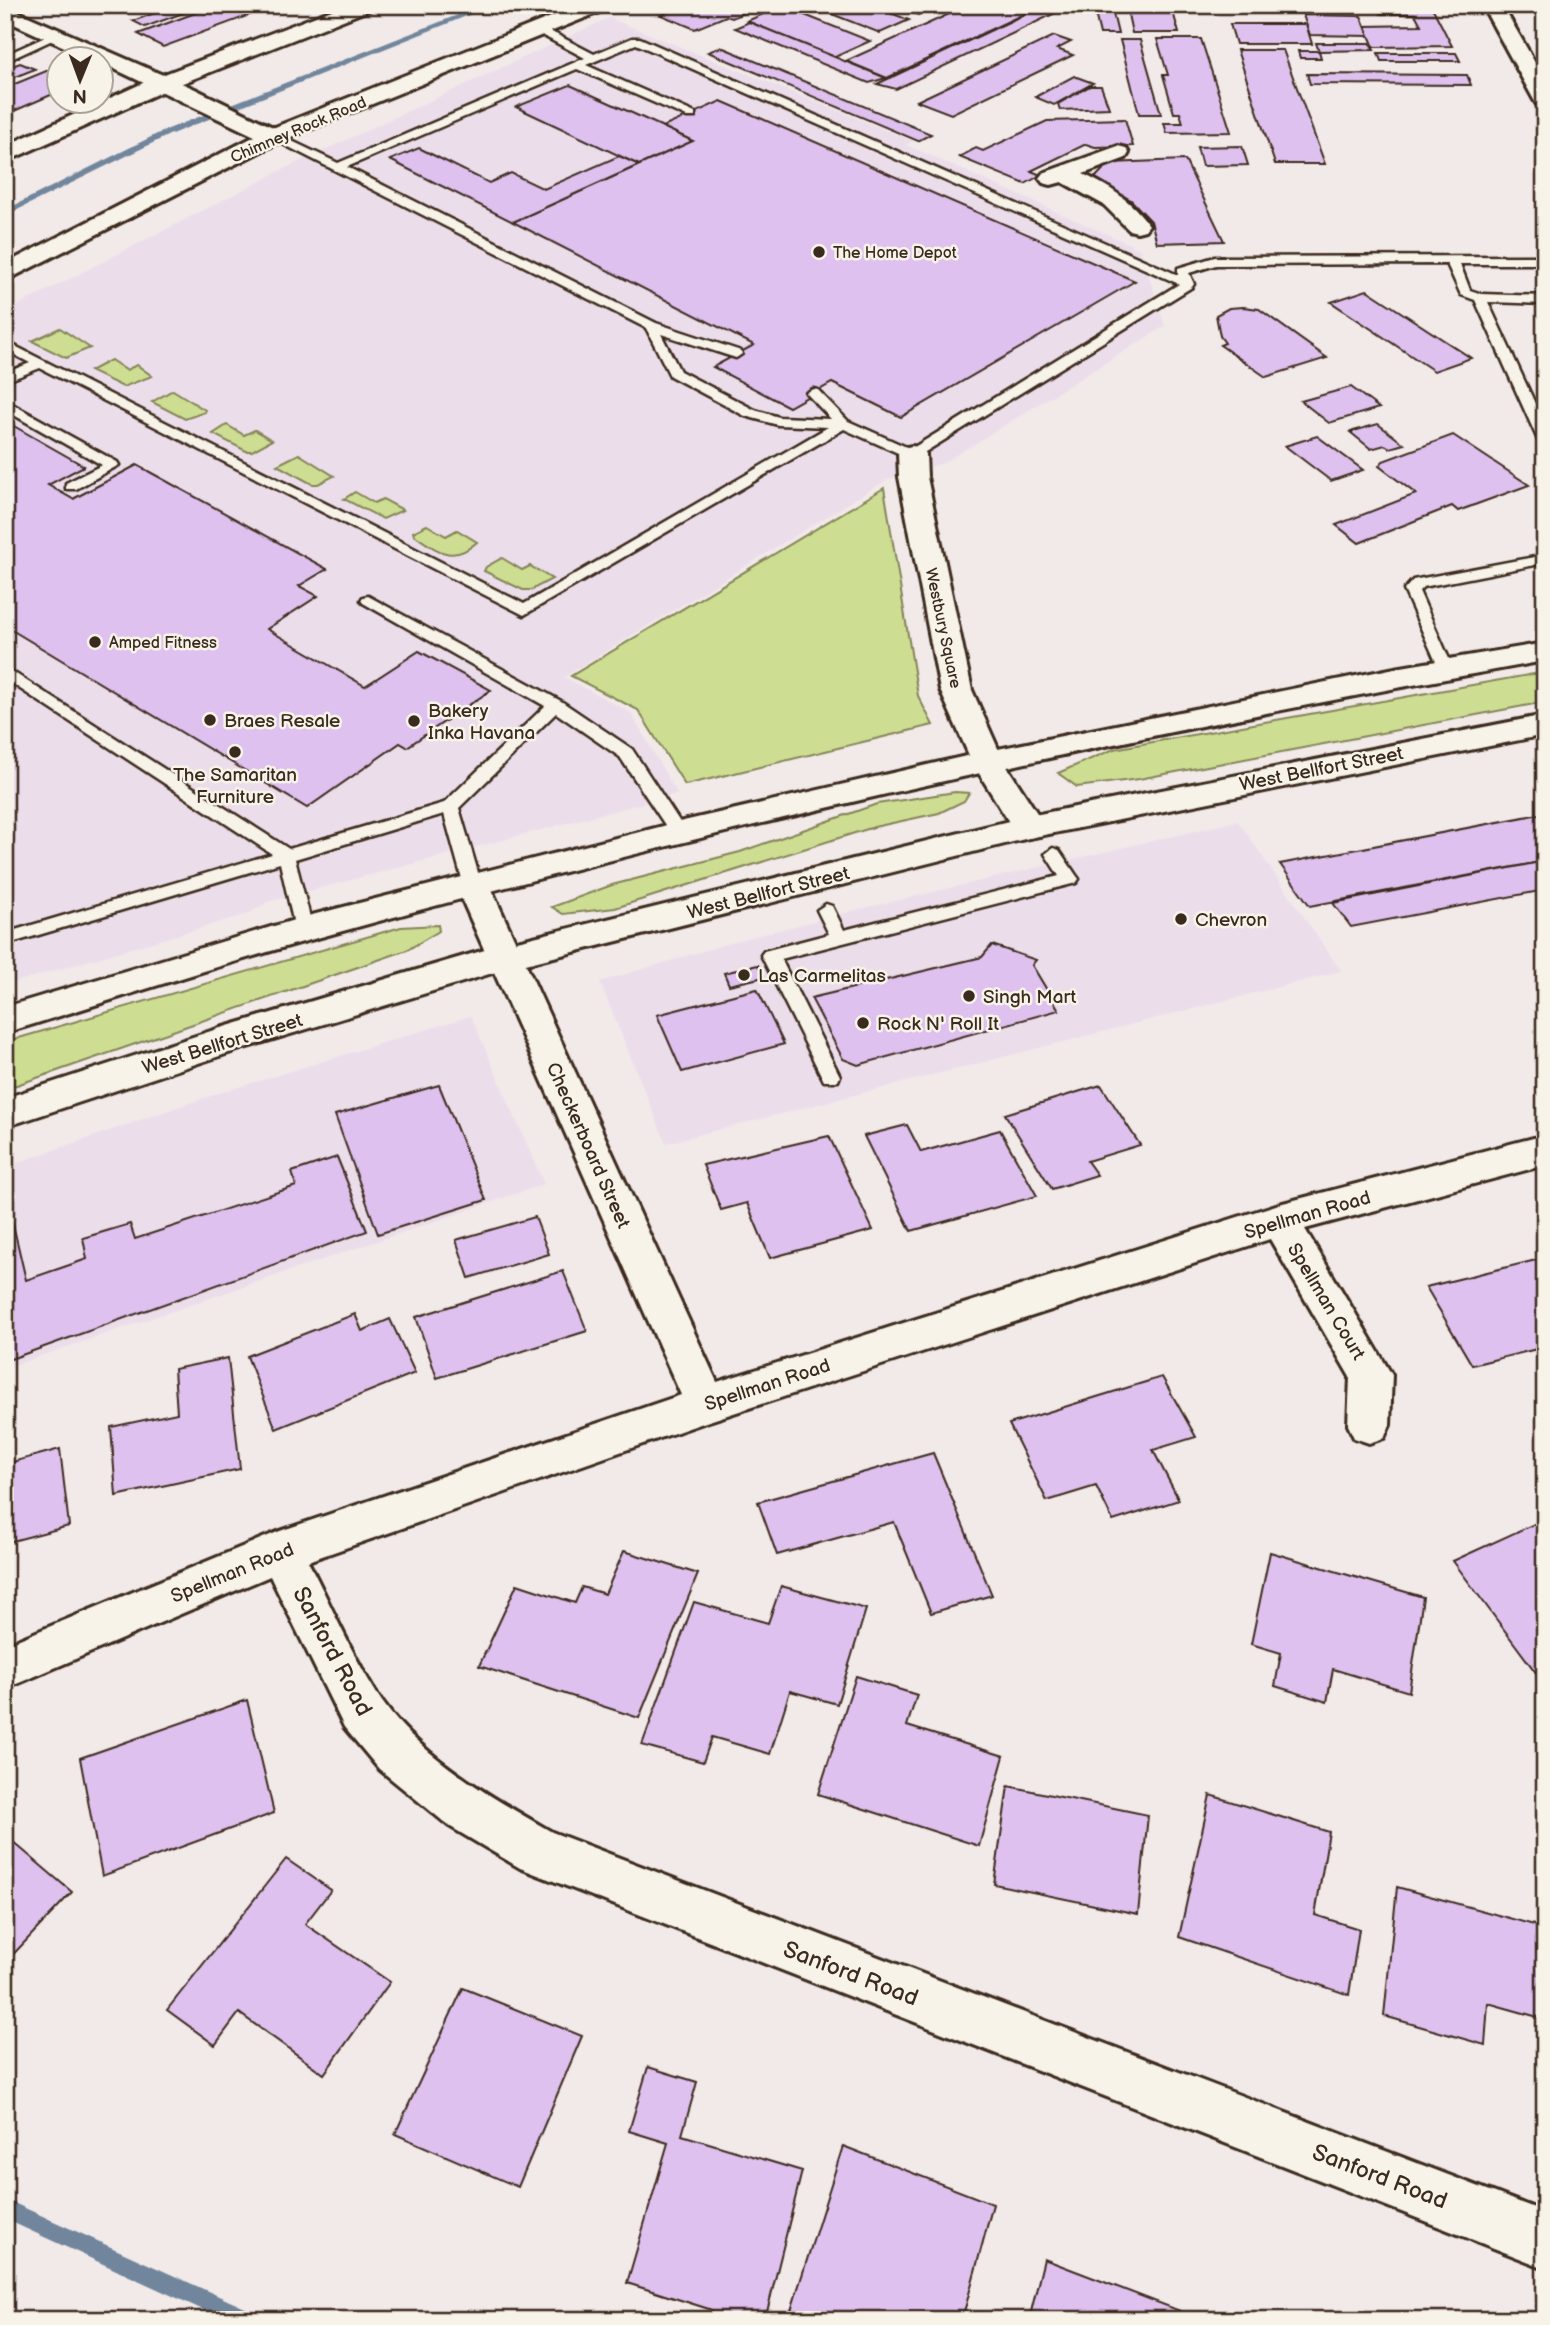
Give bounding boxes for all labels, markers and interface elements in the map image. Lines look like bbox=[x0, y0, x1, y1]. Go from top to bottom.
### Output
north arrow bbox=[46, 46, 116, 116]
text: N bbox=[72, 84, 87, 107]
street label: Chimney Rock Road bbox=[228, 93, 369, 168]
marker: The Home Depot bbox=[811, 244, 827, 260]
place label: The Home Depot bbox=[833, 244, 957, 263]
street label: Westbury Square bbox=[921, 566, 965, 691]
marker: Amped Fitness bbox=[87, 634, 103, 650]
place label: Amped Fitness bbox=[109, 634, 217, 653]
place label: Bakery Inka Havana bbox=[428, 700, 535, 745]
place label: Braes Resale bbox=[224, 710, 340, 733]
marker: Braes Resale bbox=[202, 712, 218, 728]
marker: Bakery Inka Havana bbox=[406, 713, 422, 729]
street label: West Bellfort Street bbox=[1237, 742, 1405, 797]
marker: The Samaritan Furniture bbox=[227, 744, 243, 760]
place label: The Samaritan Furniture bbox=[173, 764, 297, 809]
street label: West Bellfort Street bbox=[685, 862, 852, 925]
place label: Chevron bbox=[1195, 909, 1267, 932]
marker: Chevron bbox=[1173, 911, 1189, 927]
place label: Las Carmelitas bbox=[758, 965, 886, 988]
marker: Las Carmelitas bbox=[736, 967, 752, 983]
place label: Singh Mart bbox=[983, 986, 1076, 1009]
marker: Singh Mart bbox=[961, 988, 977, 1004]
street label: West Bellfort Street bbox=[140, 1009, 306, 1080]
place label: Rock N' Roll It bbox=[877, 1013, 999, 1036]
marker: Rock N' Roll It bbox=[855, 1015, 871, 1031]
street label: Checkerboard Street bbox=[541, 1059, 635, 1232]
street label: Spellman Road bbox=[1242, 1186, 1373, 1244]
street label: Spellman Court bbox=[1282, 1239, 1370, 1364]
street label: Spellman Road bbox=[702, 1354, 833, 1417]
street label: Spellman Road bbox=[168, 1538, 297, 1608]
street label: Sanford Road bbox=[286, 1582, 378, 1721]
street label: Sanford Road bbox=[779, 1935, 922, 2012]
street label: Sanford Road bbox=[1308, 2138, 1451, 2215]

